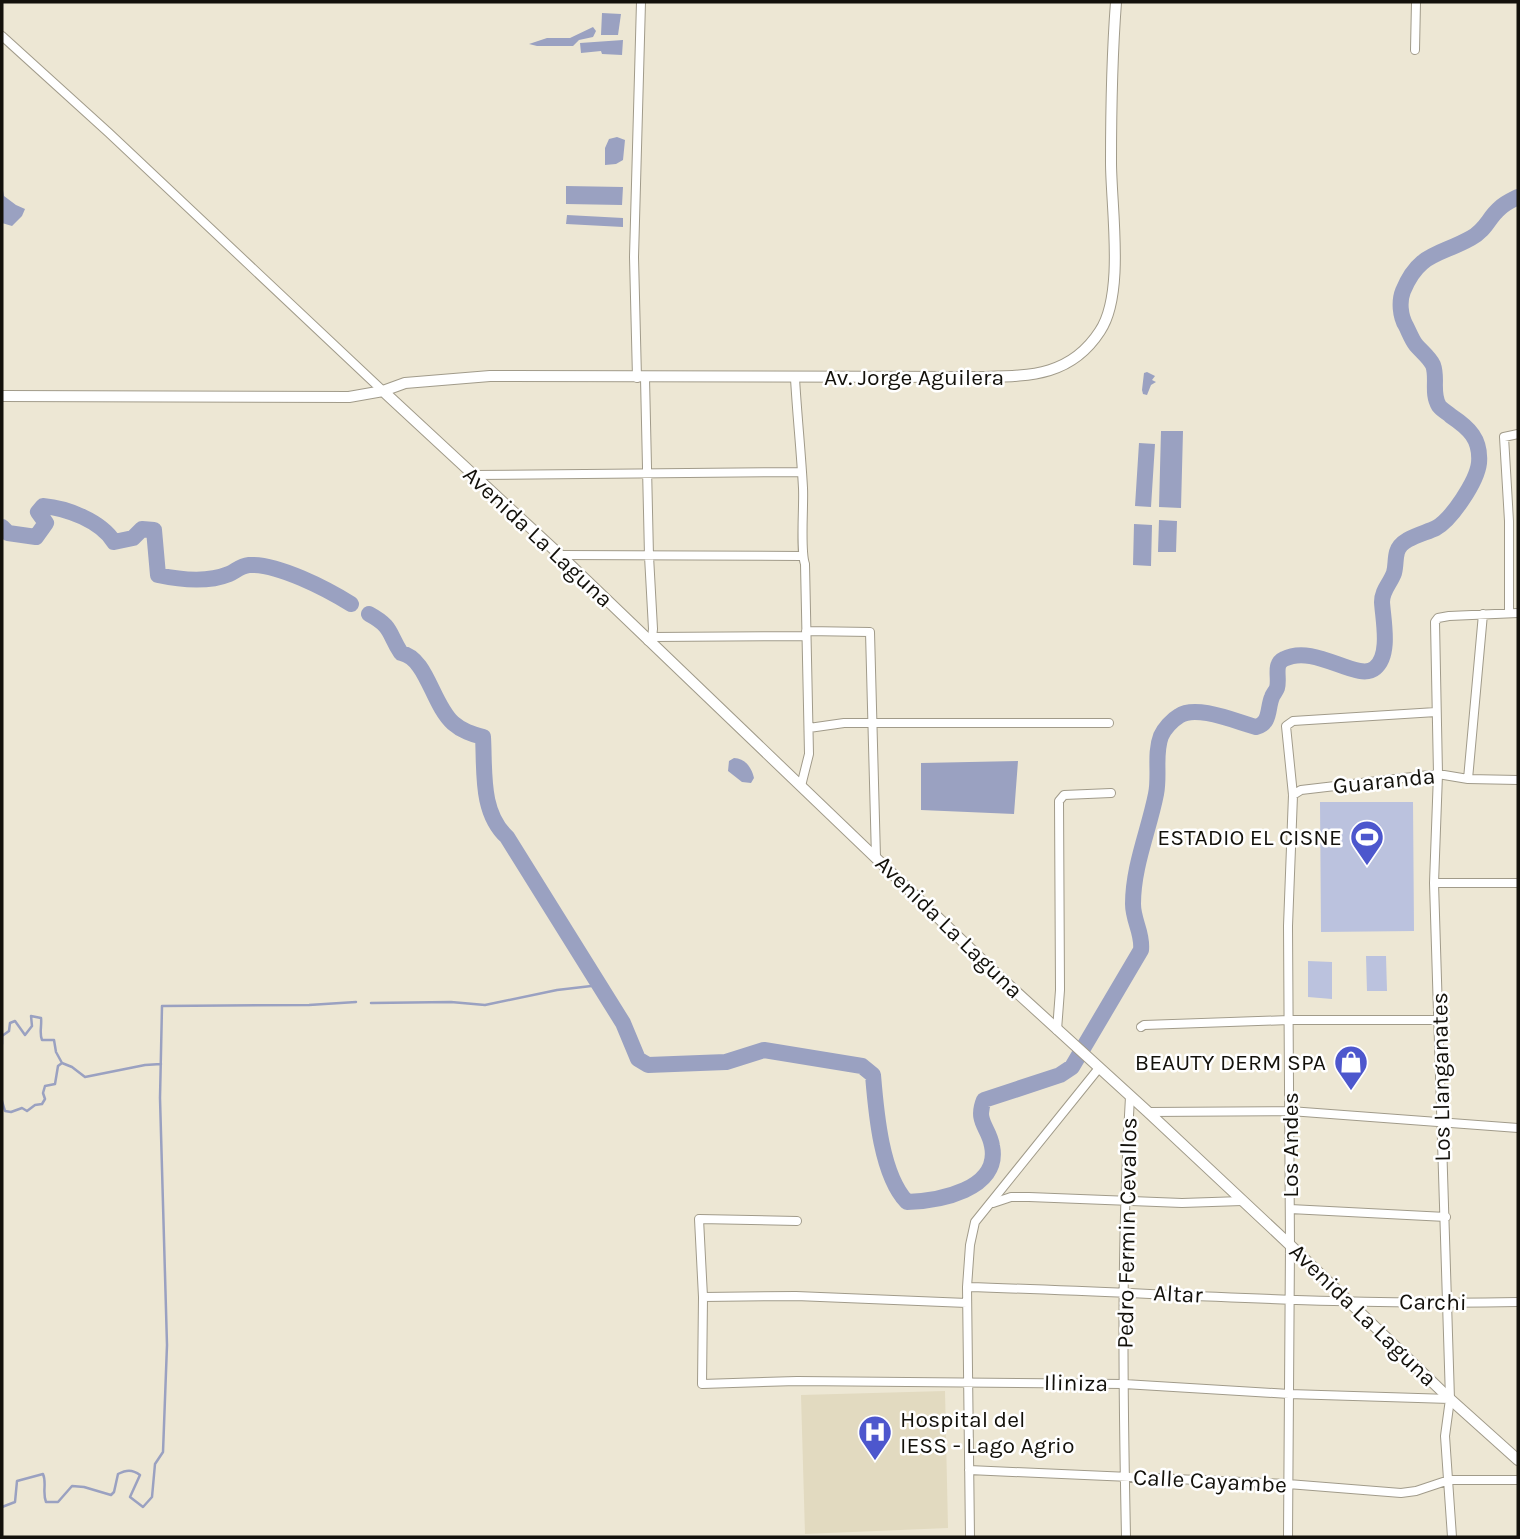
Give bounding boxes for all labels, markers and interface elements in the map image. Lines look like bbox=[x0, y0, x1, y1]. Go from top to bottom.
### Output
street label: Av. Jorge Aguilera bbox=[824, 364, 1004, 391]
street label: Avenida La Laguna bbox=[458, 461, 618, 613]
street label: Guaranda bbox=[1332, 762, 1436, 800]
sports icon: ESTADIO EL CISNE bbox=[1348, 818, 1386, 867]
place label: ESTADIO EL CISNE bbox=[1157, 824, 1342, 851]
street label: Avenida La Laguna bbox=[870, 850, 1028, 1004]
street label: Los Llanganates bbox=[1426, 992, 1456, 1162]
shop icon: BEAUTY DERM SPA bbox=[1332, 1043, 1370, 1092]
place label: BEAUTY DERM SPA bbox=[1135, 1049, 1326, 1076]
street label: Los Andes bbox=[1277, 1092, 1304, 1198]
street label: Pedro Fermin Cevallos bbox=[1111, 1117, 1143, 1349]
street label: Avenida La Laguna bbox=[1284, 1238, 1442, 1392]
street label: Altar bbox=[1153, 1279, 1204, 1309]
street label: Carchi bbox=[1399, 1288, 1467, 1316]
street label: Iliniza bbox=[1044, 1369, 1108, 1397]
place label: Hospital del IESS - Lago Agrio bbox=[900, 1406, 1074, 1459]
hospital icon: Hospital del IESS - Lago Agrio bbox=[856, 1413, 894, 1462]
street label: Calle Cayambe bbox=[1132, 1463, 1288, 1499]

